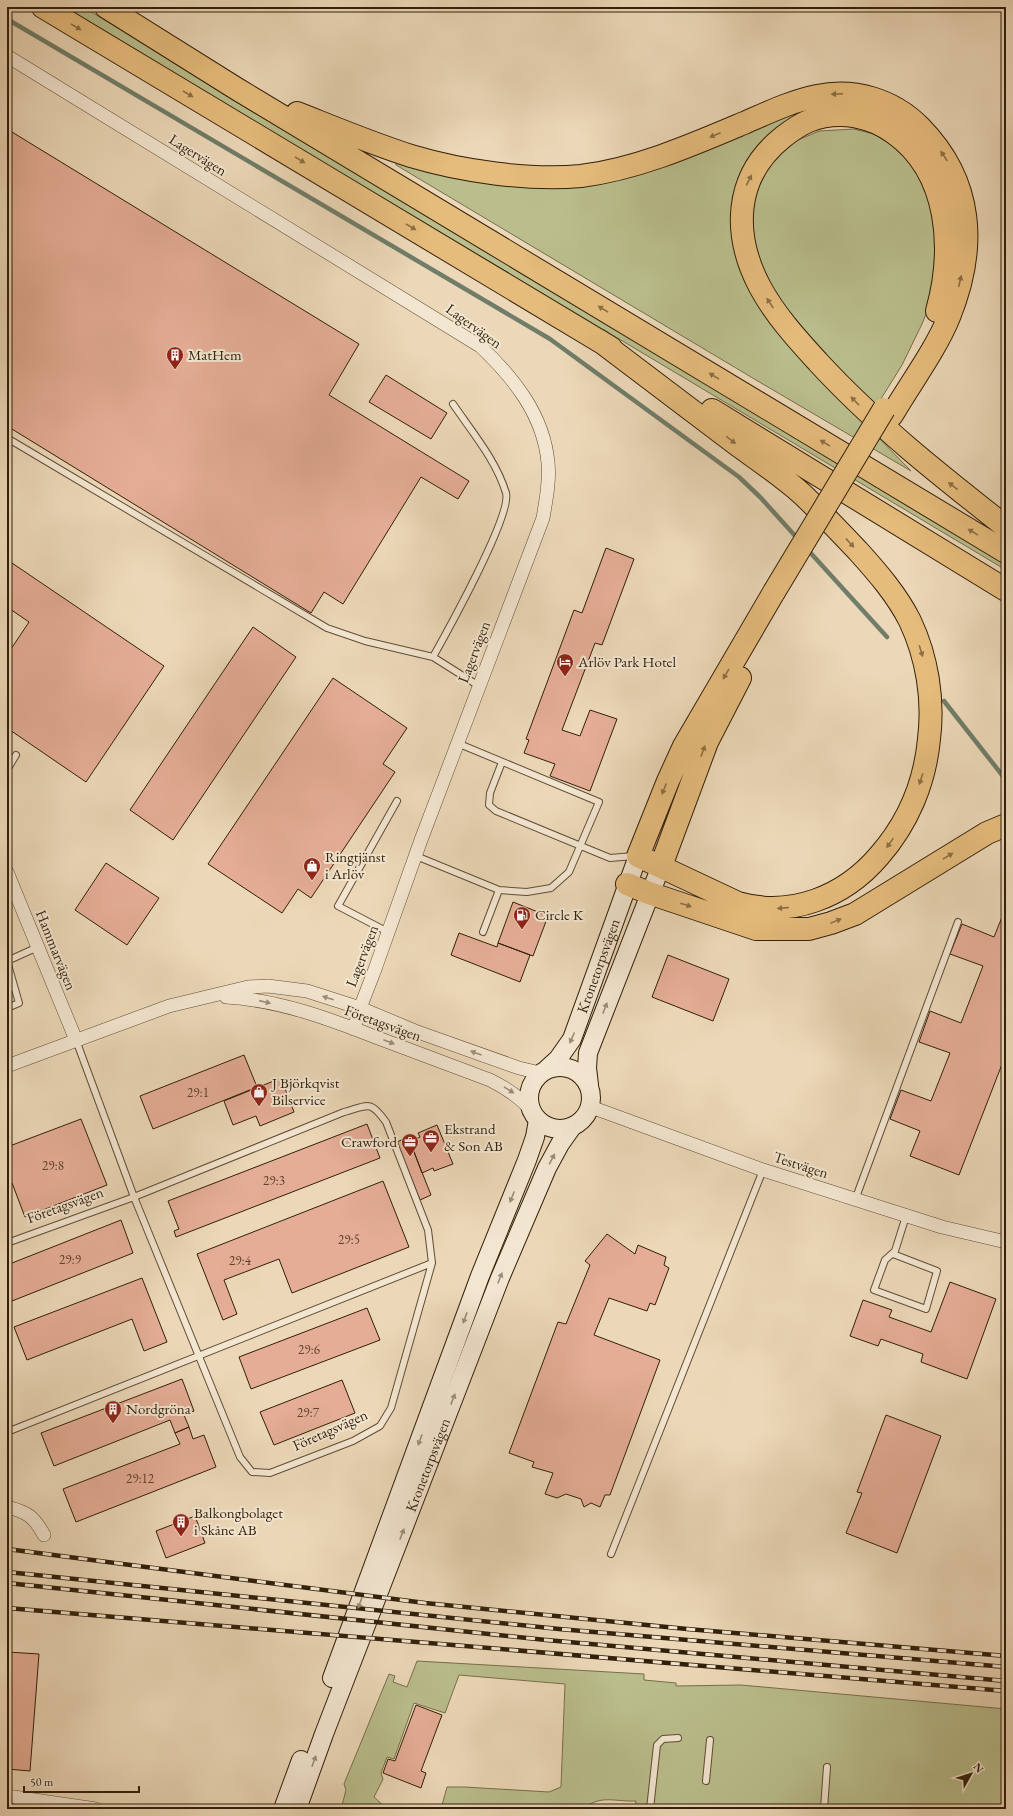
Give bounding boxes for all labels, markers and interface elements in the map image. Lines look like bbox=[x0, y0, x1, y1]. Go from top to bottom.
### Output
one-way arrow bbox=[71, 23, 81, 31]
one-way arrow bbox=[182, 90, 194, 97]
one-way arrow bbox=[831, 90, 843, 97]
street label: Lagervägen bbox=[166, 129, 231, 180]
one-way arrow bbox=[709, 132, 720, 138]
one-way arrow bbox=[940, 150, 947, 162]
one-way arrow bbox=[294, 157, 306, 164]
one-way arrow bbox=[746, 174, 752, 185]
one-way arrow bbox=[405, 224, 417, 231]
one-way arrow bbox=[957, 275, 963, 287]
one-way arrow bbox=[766, 298, 774, 308]
street label: Lagervägen bbox=[443, 299, 506, 352]
one-way arrow bbox=[597, 305, 608, 312]
building icon: MatHem bbox=[165, 345, 185, 370]
place label: MatHem bbox=[188, 345, 242, 364]
one-way arrow bbox=[708, 372, 720, 379]
one-way arrow bbox=[850, 396, 860, 406]
one-way arrow bbox=[726, 436, 737, 445]
one-way arrow bbox=[819, 439, 831, 446]
one-way arrow bbox=[948, 482, 958, 490]
one-way arrow bbox=[967, 528, 979, 535]
one-way arrow bbox=[846, 538, 855, 548]
street label: Lagervägen bbox=[453, 618, 494, 685]
one-way arrow bbox=[918, 645, 924, 657]
hotel icon: Arlöv Park Hotel bbox=[555, 652, 575, 677]
place label: Arlöv Park Hotel bbox=[577, 652, 676, 671]
one-way arrow bbox=[723, 668, 730, 680]
one-way arrow bbox=[701, 744, 707, 756]
one-way arrow bbox=[918, 773, 924, 785]
one-way arrow bbox=[661, 783, 667, 795]
one-way arrow bbox=[886, 837, 894, 848]
place label: Ringtjänst i Arlöv bbox=[325, 847, 386, 883]
one-way arrow bbox=[942, 852, 954, 859]
shop icon: Ringtjänst i Arlöv bbox=[302, 856, 322, 881]
one-way arrow bbox=[681, 903, 693, 909]
fuel station icon: Circle K bbox=[512, 905, 532, 930]
place label: Circle K bbox=[535, 905, 584, 924]
one-way arrow bbox=[777, 905, 789, 911]
street label: Hammarvägen bbox=[32, 907, 81, 993]
street label: Kronetorpsvägen bbox=[572, 916, 624, 1015]
one-way arrow bbox=[831, 918, 843, 924]
street label: Lagervägen bbox=[341, 922, 382, 989]
one-way arrow bbox=[322, 995, 334, 1001]
one-way arrow bbox=[259, 1000, 271, 1006]
street label: Företagsvägen bbox=[342, 1000, 424, 1045]
one-way arrow bbox=[603, 1001, 609, 1013]
one-way arrow bbox=[569, 1032, 575, 1043]
one-way arrow bbox=[383, 1039, 395, 1045]
one-way arrow bbox=[469, 1050, 481, 1056]
place label: J Björkqvist Bilservice bbox=[270, 1073, 340, 1109]
shop icon: J Björkqvist Bilservice bbox=[249, 1082, 269, 1107]
house number: 29:1 bbox=[187, 1084, 209, 1101]
one-way arrow bbox=[503, 1087, 515, 1094]
place label: Ekstrand & Son AB bbox=[444, 1119, 503, 1155]
office icon: Ekstrand & Son AB bbox=[421, 1128, 441, 1153]
place label: Crawford bbox=[341, 1132, 397, 1151]
office icon: Crawford bbox=[400, 1132, 420, 1157]
street label: Testvägen bbox=[771, 1147, 831, 1182]
one-way arrow bbox=[548, 1153, 555, 1164]
house number: 29:8 bbox=[42, 1157, 64, 1174]
house number: 29:3 bbox=[263, 1172, 285, 1189]
street label: Företagsvägen bbox=[24, 1182, 106, 1227]
one-way arrow bbox=[509, 1191, 515, 1202]
house number: 29:5 bbox=[338, 1231, 360, 1248]
house number: 29:9 bbox=[59, 1251, 82, 1268]
house number: 29:4 bbox=[229, 1252, 252, 1269]
one-way arrow bbox=[498, 1271, 504, 1283]
one-way arrow bbox=[461, 1312, 467, 1324]
house number: 29:6 bbox=[298, 1341, 320, 1358]
one-way arrow bbox=[450, 1393, 456, 1405]
building icon: Nordgröna bbox=[103, 1399, 123, 1424]
place label: Nordgröna bbox=[126, 1399, 191, 1418]
house number: 29:7 bbox=[297, 1404, 320, 1421]
street label: Företagsvägen bbox=[289, 1405, 370, 1455]
street label: Kronetorpsvägen bbox=[401, 1415, 454, 1514]
one-way arrow bbox=[417, 1434, 423, 1446]
house number: 29:12 bbox=[126, 1470, 155, 1487]
place label: Balkongbolaget i Skåne AB bbox=[194, 1503, 283, 1539]
building icon: Balkongbolaget i Skåne AB bbox=[171, 1512, 191, 1537]
one-way arrow bbox=[399, 1527, 405, 1539]
one-way arrow bbox=[357, 1598, 363, 1610]
one-way arrow bbox=[311, 1754, 317, 1766]
north arrow bbox=[951, 1754, 991, 1794]
text: N bbox=[971, 1760, 987, 1776]
scale bar bbox=[24, 1768, 139, 1794]
text: 50 m bbox=[30, 1774, 54, 1790]

